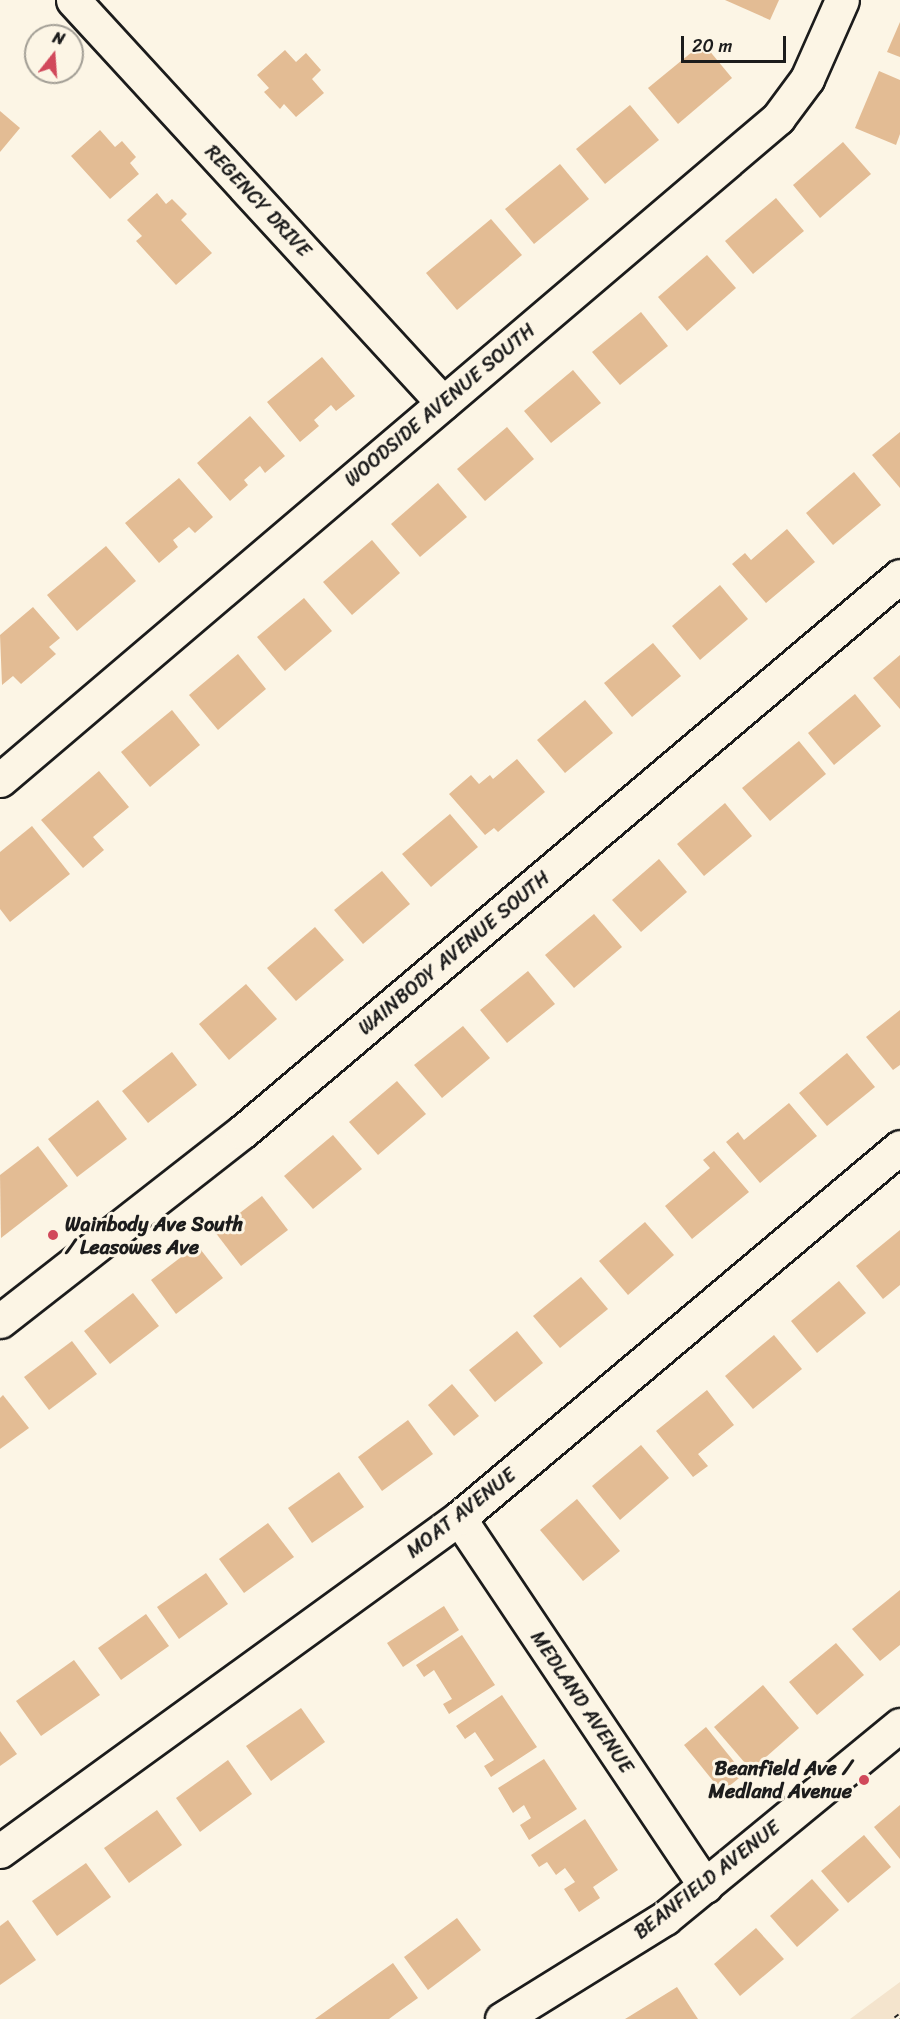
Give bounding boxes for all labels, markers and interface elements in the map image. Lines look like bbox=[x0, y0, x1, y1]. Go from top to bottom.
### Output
text: N bbox=[49, 23, 68, 54]
north arrow bbox=[24, 24, 84, 84]
scale bar bbox=[684, 24, 789, 62]
text: 20 m bbox=[692, 30, 732, 62]
street label: REGENCY DRIVE bbox=[200, 140, 316, 262]
street label: WOODSIDE AVENUE SOUTH bbox=[340, 318, 540, 492]
street label: WAINBODY AVENUE SOUTH bbox=[353, 865, 555, 1041]
place label: Wainbody Ave South / Leasowes Ave bbox=[65, 1212, 244, 1259]
marker: Wainbody Ave South / Leasowes Ave bbox=[46, 1228, 60, 1242]
street label: MOAT AVENUE bbox=[402, 1463, 520, 1563]
street label: MEDLAND AVENUE bbox=[525, 1626, 639, 1778]
place label: Beanfield Ave / Medland Avenue bbox=[709, 1756, 852, 1803]
marker: Beanfield Ave / Medland Avenue bbox=[857, 1773, 871, 1787]
street label: BEANFIELD AVENUE bbox=[629, 1816, 785, 1944]

